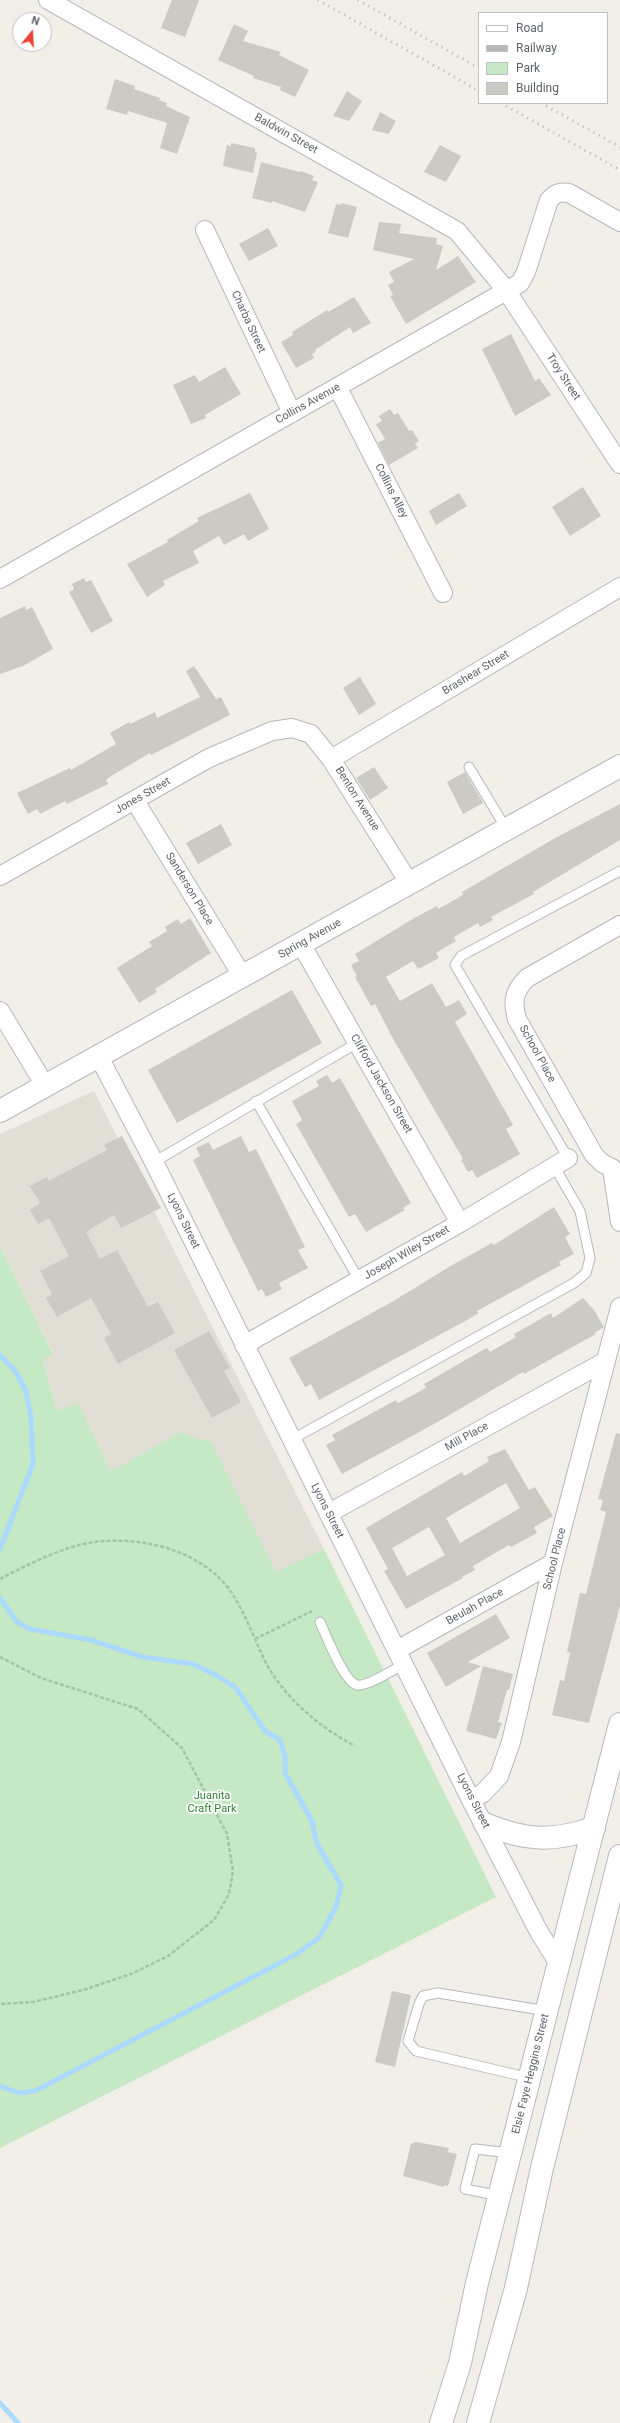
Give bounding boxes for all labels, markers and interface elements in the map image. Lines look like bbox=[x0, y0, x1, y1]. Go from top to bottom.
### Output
north arrow bbox=[12, 12, 52, 52]
legend bbox=[478, 12, 608, 104]
text: N bbox=[30, 14, 41, 28]
text: Road bbox=[516, 21, 544, 35]
text: Railway bbox=[516, 41, 557, 55]
text: Park bbox=[516, 61, 540, 75]
text: Building bbox=[516, 81, 559, 95]
street label: Baldwin Street bbox=[252, 111, 320, 157]
street label: Charba Street bbox=[228, 289, 268, 355]
street label: Troy Street bbox=[543, 351, 583, 403]
street label: Collins Avenue bbox=[273, 381, 343, 427]
street label: Collins Alley bbox=[372, 462, 410, 520]
street label: Brashear Street bbox=[440, 648, 512, 698]
street label: Benton Avenue bbox=[332, 764, 382, 834]
street label: Jones Street bbox=[113, 775, 173, 817]
street label: Sanderson Place bbox=[162, 850, 216, 928]
street label: Spring Avenue bbox=[276, 916, 344, 962]
street label: School Place bbox=[516, 1023, 558, 1085]
street label: Clifford Jackson Street bbox=[347, 1032, 415, 1136]
street label: Lyons Street bbox=[164, 1191, 202, 1251]
street label: Joseph Wiley Street bbox=[362, 1223, 452, 1283]
street label: Mill Place bbox=[443, 1420, 491, 1454]
street label: Lyons Street bbox=[307, 1481, 347, 1541]
street label: School Place bbox=[541, 1527, 569, 1591]
street label: Beulah Place bbox=[444, 1586, 506, 1628]
street label: Lyons Street bbox=[453, 1771, 493, 1831]
park label: Juanita Craft Park bbox=[188, 1789, 236, 1815]
street label: Elsie Faye Heggins Street bbox=[510, 2012, 552, 2136]

